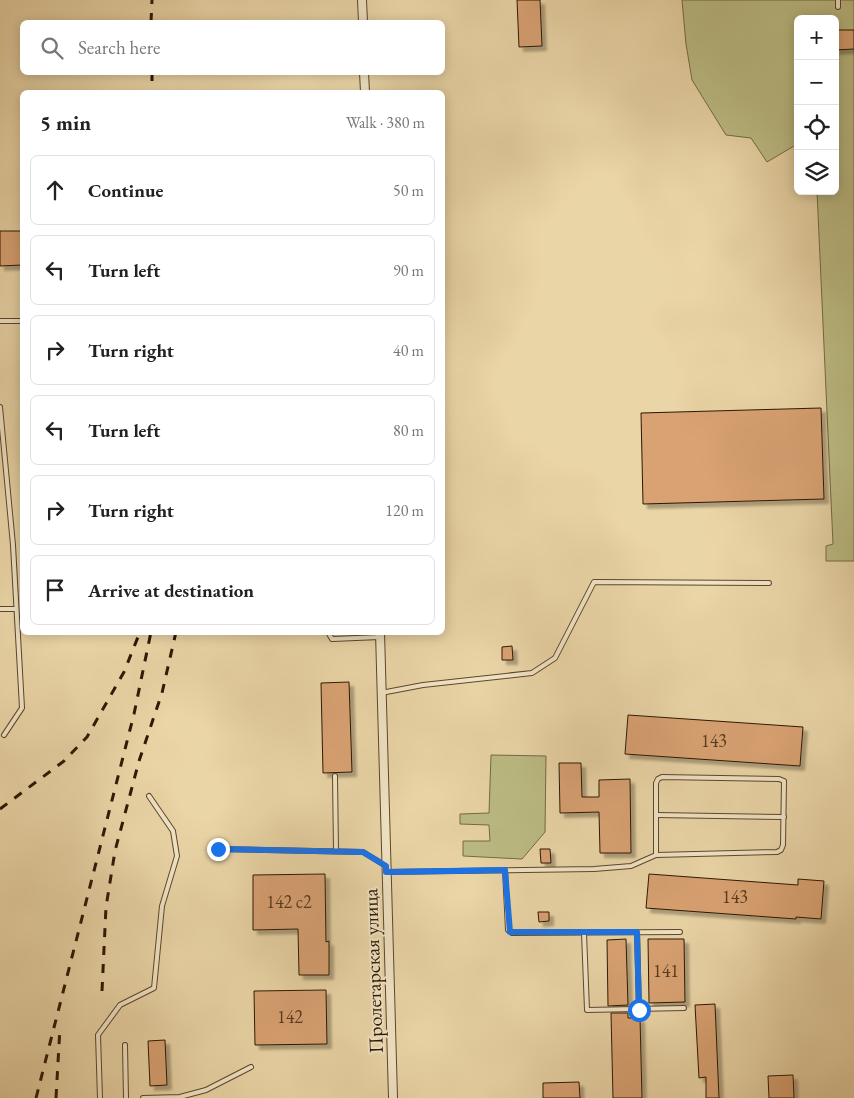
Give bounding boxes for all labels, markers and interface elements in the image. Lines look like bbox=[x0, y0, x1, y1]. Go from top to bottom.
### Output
map controls bbox=[794, 15, 839, 195]
button: + bbox=[794, 15, 839, 60]
search box bbox=[20, 20, 445, 75]
icon: search bbox=[38, 34, 66, 62]
text: Search here bbox=[78, 35, 160, 60]
button: − bbox=[794, 60, 839, 105]
button: locate bbox=[794, 105, 839, 150]
text: 5 min bbox=[40, 109, 91, 136]
text: Walk · 380 m bbox=[346, 112, 425, 133]
button: layers bbox=[794, 150, 839, 195]
icon: ahead bbox=[41, 176, 69, 204]
text: Continue bbox=[88, 178, 163, 203]
text: 50 m bbox=[393, 180, 424, 201]
icon: left bbox=[41, 256, 69, 284]
text: Turn left bbox=[88, 258, 160, 283]
text: 90 m bbox=[393, 260, 424, 281]
icon: right bbox=[41, 336, 69, 364]
text: Turn right bbox=[88, 338, 174, 363]
text: 40 m bbox=[393, 340, 424, 361]
icon: left bbox=[41, 416, 69, 444]
text: Turn left bbox=[88, 418, 160, 443]
text: 80 m bbox=[393, 420, 424, 441]
icon: right bbox=[41, 496, 69, 524]
text: Turn right bbox=[88, 498, 174, 523]
text: 120 m bbox=[385, 500, 424, 521]
icon: arrive bbox=[41, 576, 69, 604]
text: Arrive at destination bbox=[88, 578, 254, 603]
house number: 143 bbox=[701, 729, 727, 752]
route end bbox=[207, 838, 230, 861]
house number: 143 bbox=[722, 885, 748, 908]
street label: Пролетарская улица bbox=[357, 888, 389, 1054]
house number: 142 с2 bbox=[266, 890, 312, 913]
house number: 141 bbox=[653, 959, 679, 982]
route start bbox=[628, 999, 651, 1022]
house number: 142 bbox=[277, 1005, 303, 1028]

